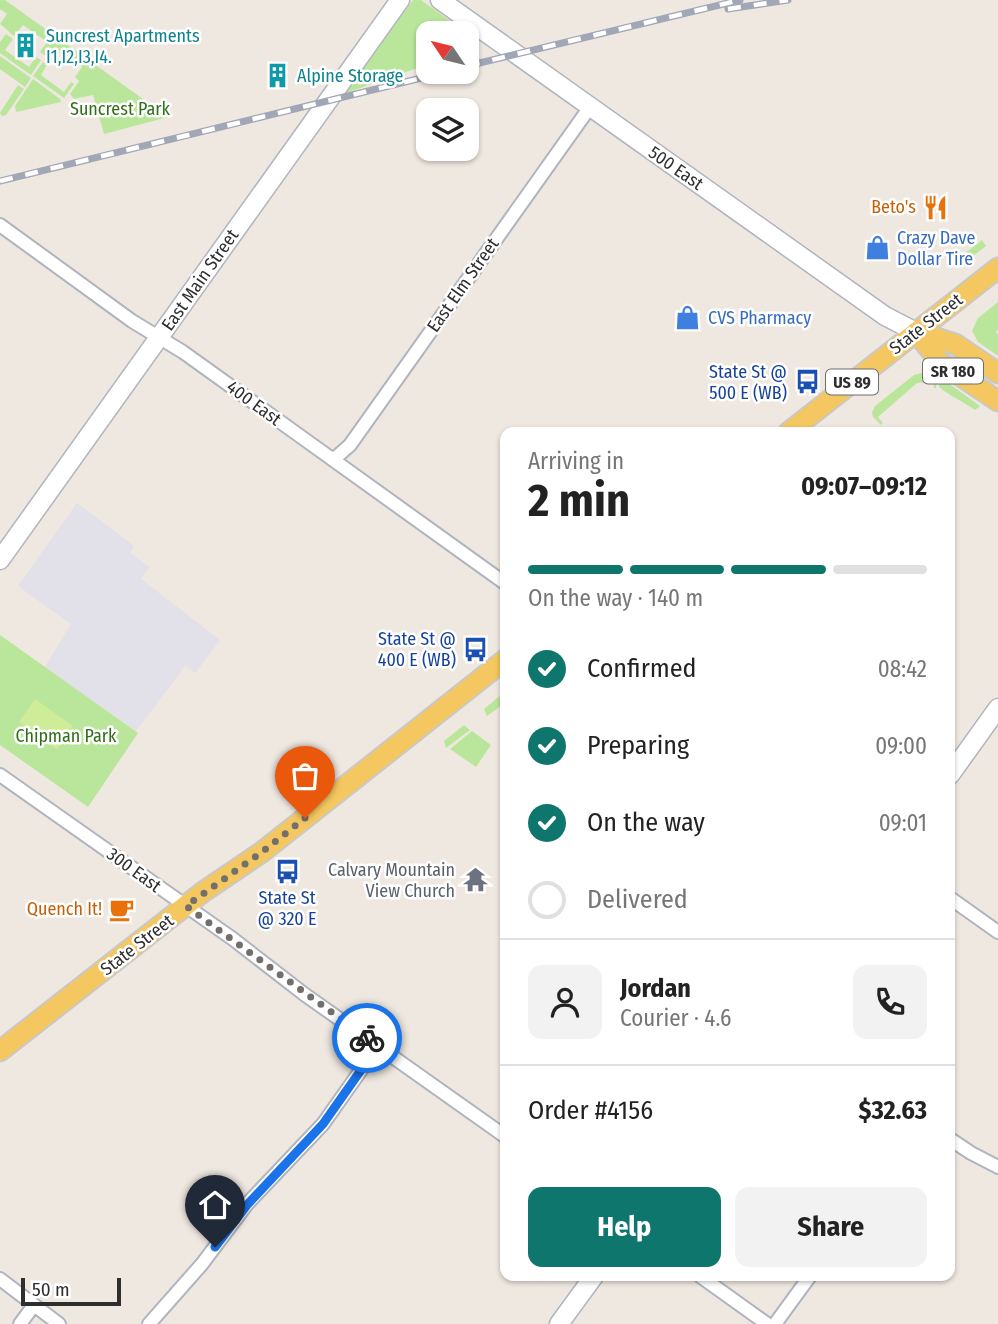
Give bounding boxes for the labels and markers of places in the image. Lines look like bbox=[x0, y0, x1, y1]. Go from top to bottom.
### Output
place label: Suncrest Apartments I1,I2,I3,I4. bbox=[46, 25, 200, 68]
building icon: Suncrest Apartments I1,I2,I3,I4. bbox=[12, 32, 40, 60]
building icon: Alpine Storage bbox=[263, 62, 291, 90]
place label: Alpine Storage bbox=[297, 65, 403, 87]
restaurant icon: Beto's bbox=[922, 193, 950, 221]
place label: Beto's bbox=[871, 196, 916, 218]
place label: Crazy Dave Dollar Tire bbox=[897, 227, 976, 270]
shop icon: Crazy Dave Dollar Tire bbox=[863, 234, 891, 262]
shop icon: CVS Pharmacy bbox=[674, 304, 702, 332]
place label: CVS Pharmacy bbox=[708, 307, 811, 329]
place label: State St @ 500 E (WB) bbox=[709, 361, 787, 404]
bus stop icon: State St @ 500 E (WB) bbox=[793, 368, 821, 396]
place label: State St @ 400 E (WB) bbox=[378, 628, 456, 671]
bus stop icon: State St @ 400 E (WB) bbox=[462, 635, 490, 663]
pin bbox=[275, 746, 335, 818]
bus stop icon: State St @ 320 E bbox=[273, 857, 301, 885]
place label: Calvary Mountain View Church bbox=[328, 859, 455, 902]
temple icon: Calvary Mountain View Church bbox=[461, 866, 489, 894]
place label: State St @ 320 E bbox=[258, 887, 316, 930]
cafe icon: Quench It! bbox=[108, 895, 136, 923]
place label: Quench It! bbox=[27, 898, 102, 920]
pin bbox=[185, 1175, 245, 1247]

